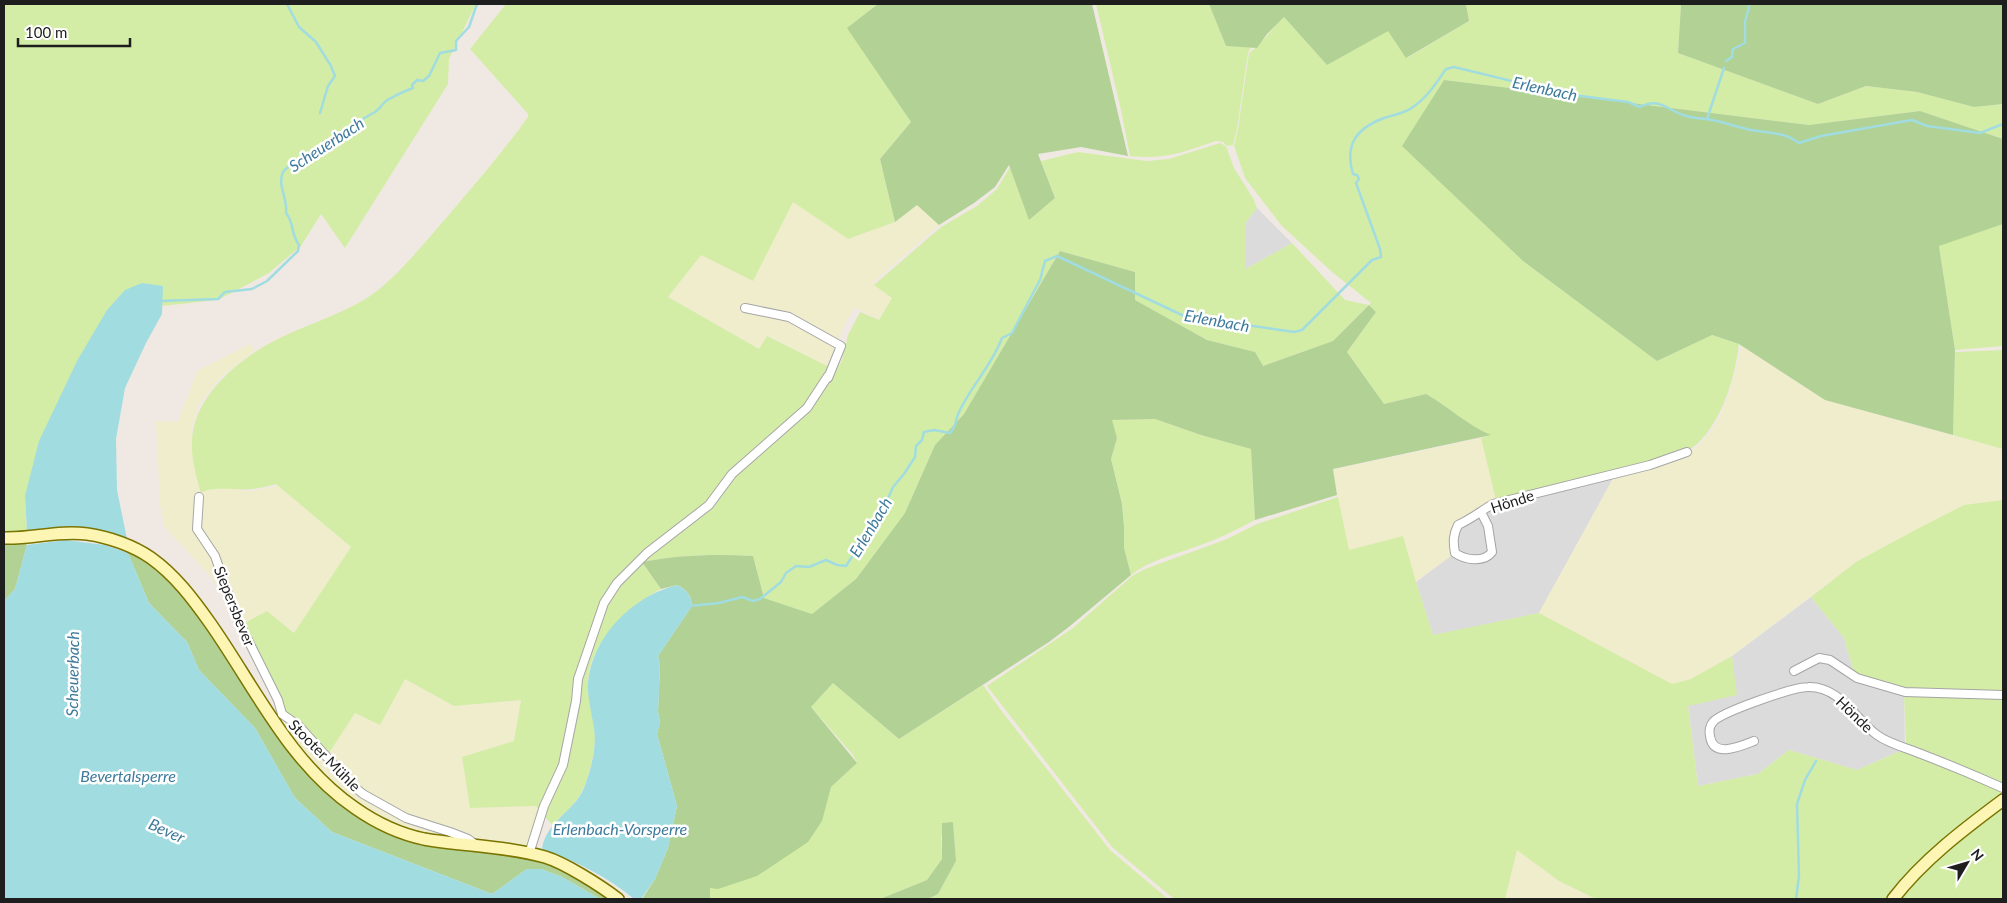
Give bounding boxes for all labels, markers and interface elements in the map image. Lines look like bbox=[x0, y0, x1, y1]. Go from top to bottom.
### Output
scale bar bbox=[18, 15, 130, 47]
text: 100 m bbox=[25, 23, 67, 41]
water label: Erlenbach bbox=[1511, 72, 1579, 104]
water label: Scheuerbach bbox=[285, 113, 367, 175]
water label: Erlenbach bbox=[1183, 305, 1251, 335]
street label: Hönde bbox=[1488, 486, 1536, 516]
water label: Erlenbach bbox=[845, 494, 895, 560]
street label: Siepersbever bbox=[211, 563, 259, 649]
water label: Scheuerbach bbox=[62, 631, 82, 717]
street label: Hönde bbox=[1833, 692, 1877, 736]
street label: Stooter Mühle bbox=[285, 715, 365, 795]
water label: Bevertalsperre bbox=[80, 766, 176, 785]
water label: Bever bbox=[146, 814, 189, 847]
water label: Erlenbach-Vorsperre bbox=[553, 819, 688, 838]
north arrow bbox=[1942, 838, 1992, 888]
text: N bbox=[1968, 845, 1988, 864]

